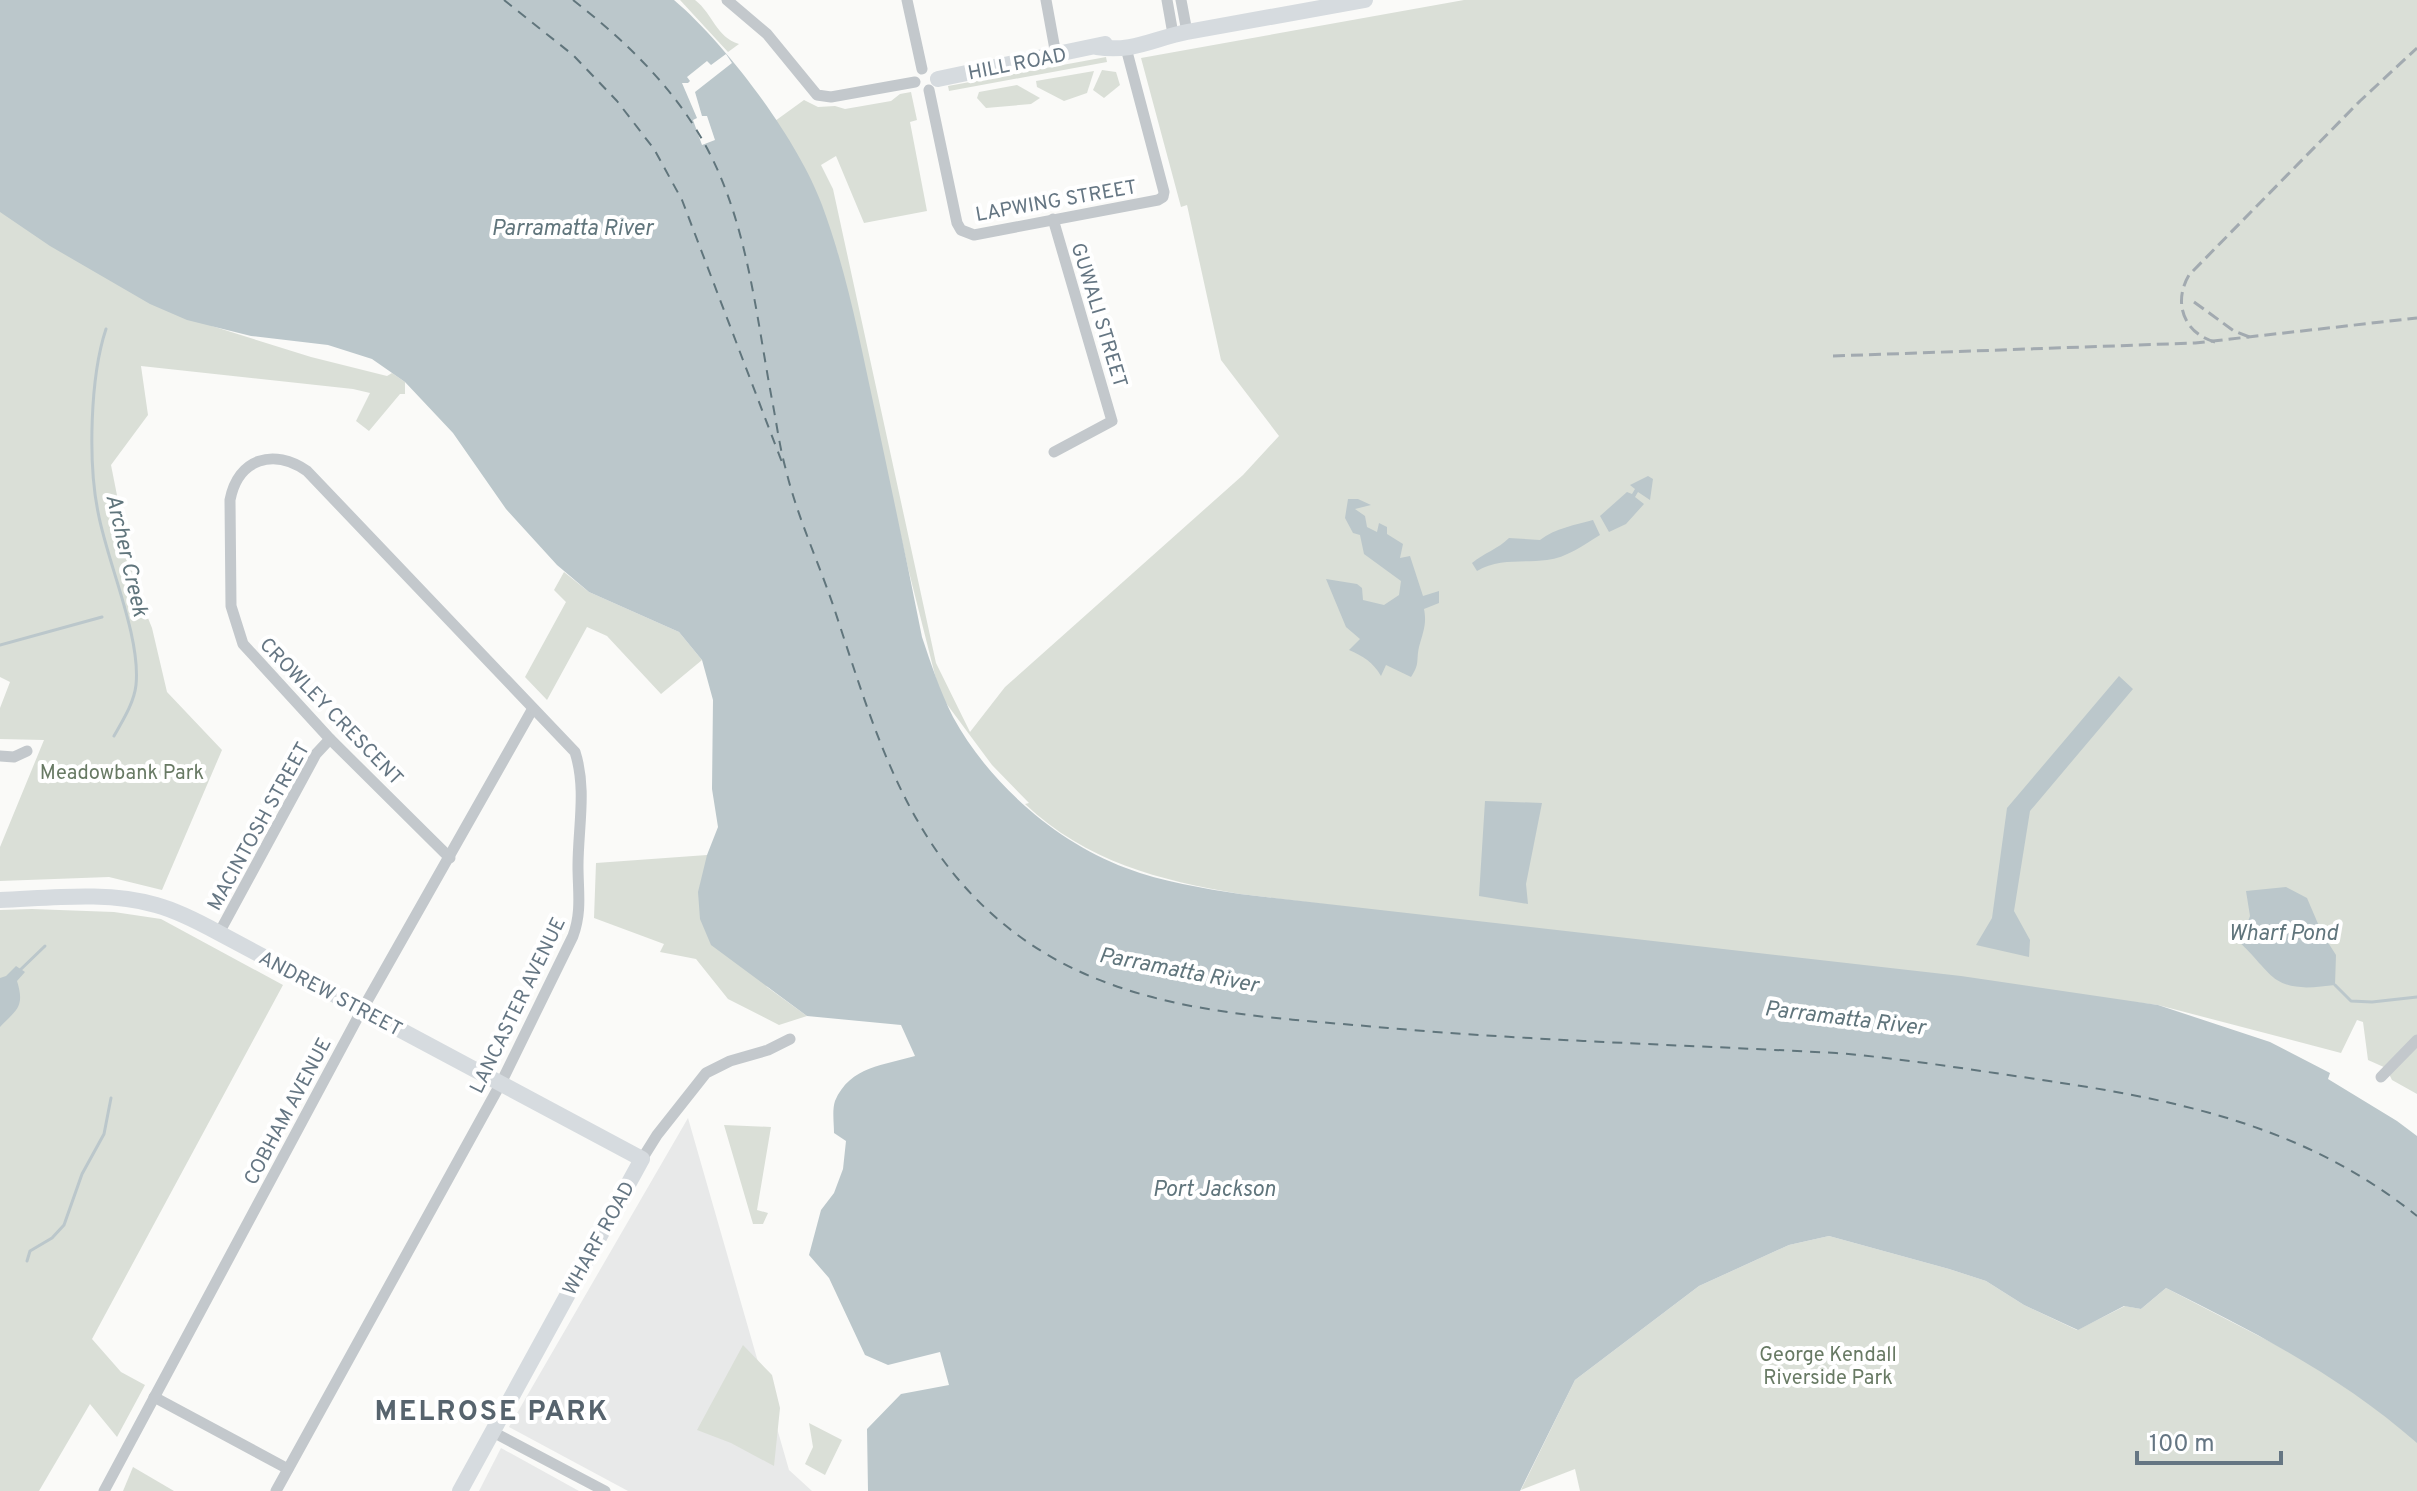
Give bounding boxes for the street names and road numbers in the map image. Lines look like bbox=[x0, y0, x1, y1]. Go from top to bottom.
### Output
street label: HILL ROAD bbox=[966, 43, 1069, 87]
street label: LAPWING STREET bbox=[974, 175, 1139, 229]
street label: GUWALI STREET bbox=[1064, 240, 1132, 391]
street label: CROWLEY CRESCENT bbox=[253, 633, 408, 792]
street label: MACINTOSH STREET bbox=[203, 738, 317, 916]
street label: LANCASTER AVENUE bbox=[465, 913, 573, 1098]
street label: ANDREW STREET bbox=[254, 946, 406, 1044]
street label: COBHAM AVENUE bbox=[239, 1034, 339, 1190]
street label: WHARF ROAD bbox=[558, 1177, 642, 1301]

